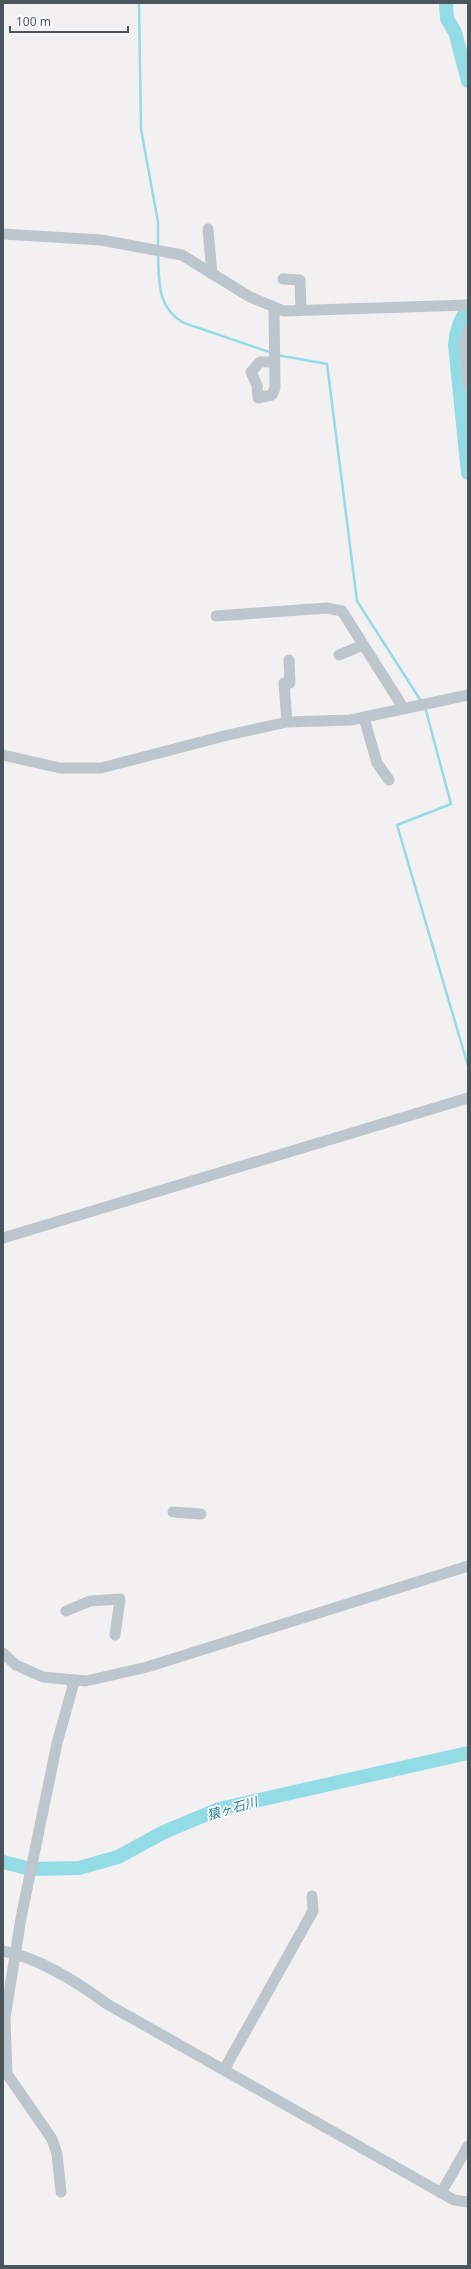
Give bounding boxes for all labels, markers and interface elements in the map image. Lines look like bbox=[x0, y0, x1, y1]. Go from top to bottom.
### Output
scale bar bbox=[10, 8, 128, 34]
text: 100 m bbox=[16, 13, 51, 30]
water label: 猿ヶ石川 bbox=[205, 1792, 261, 1824]

